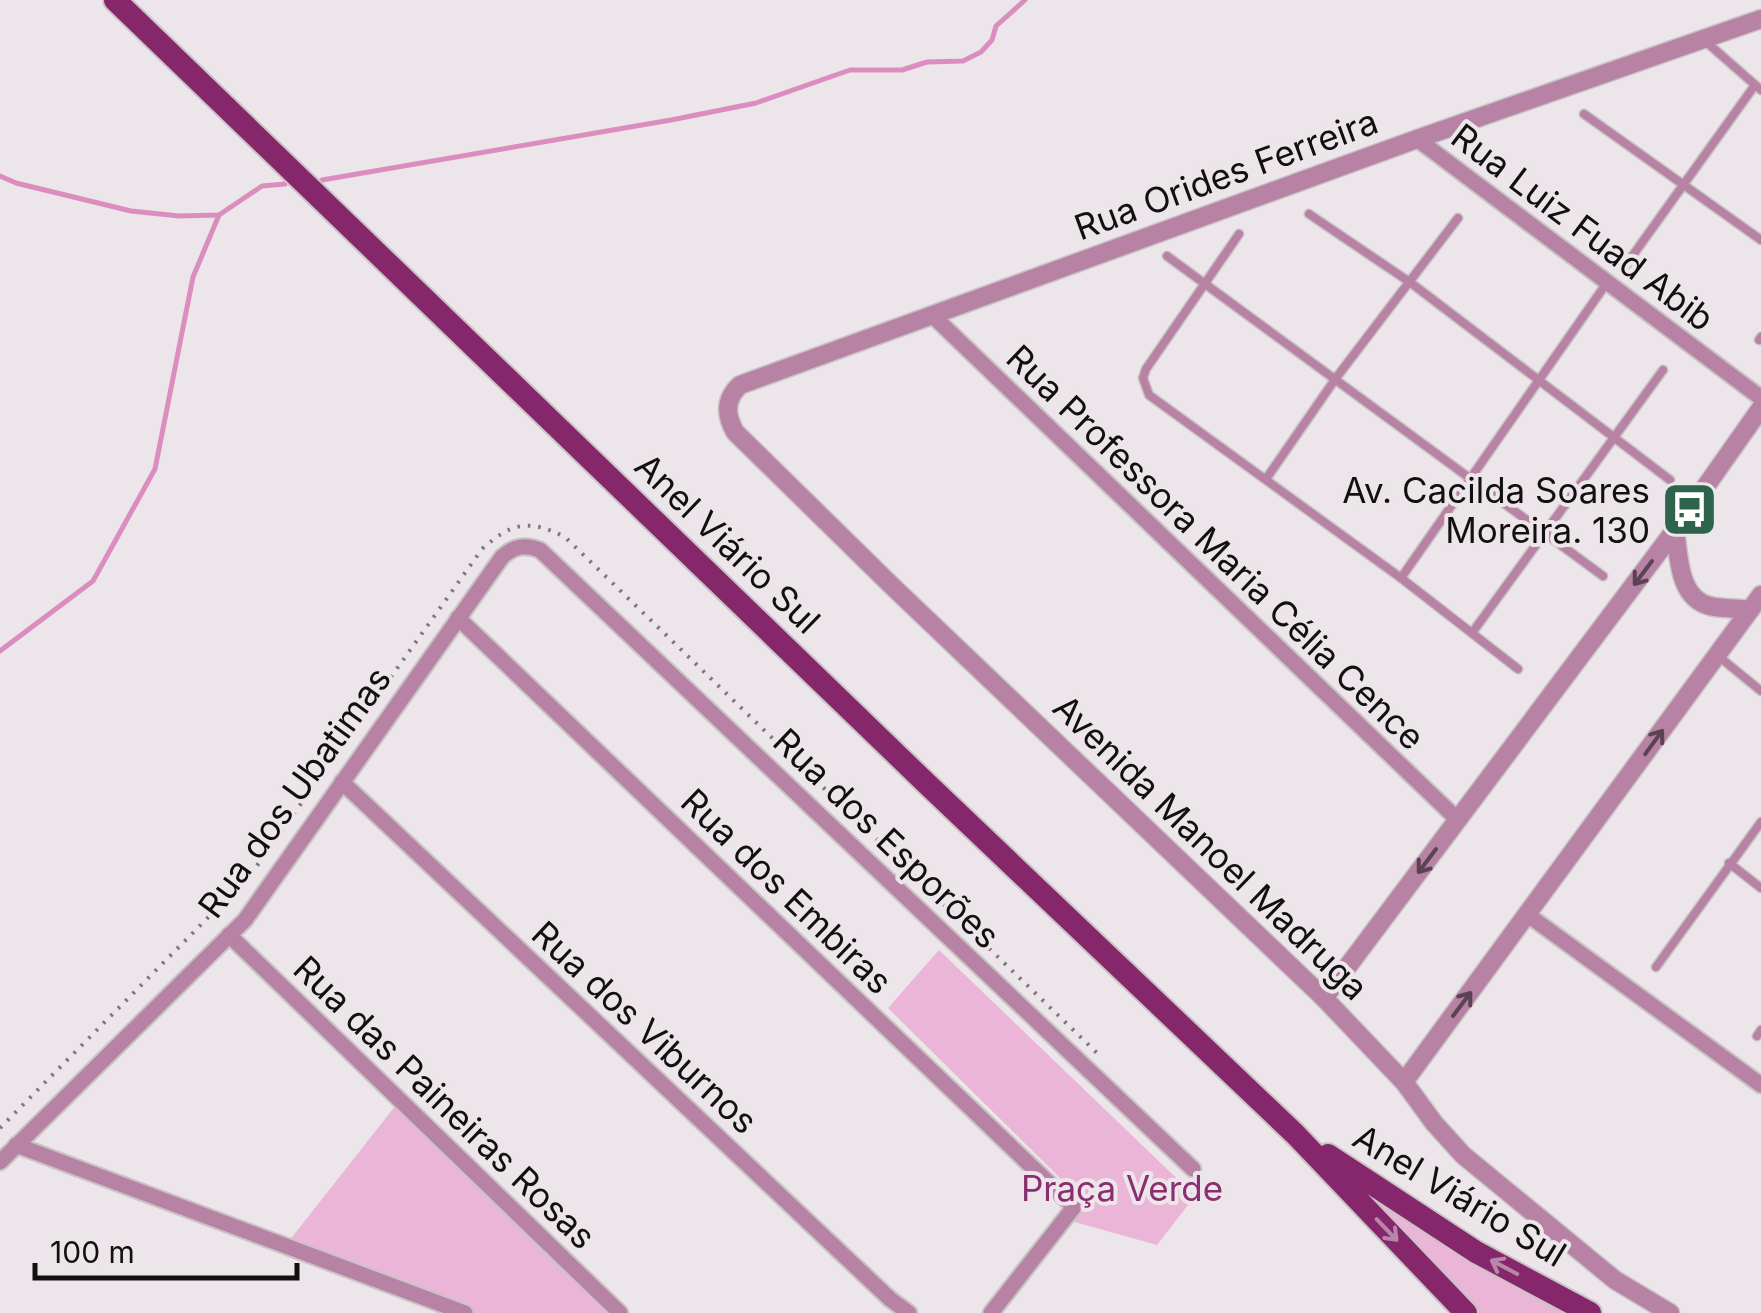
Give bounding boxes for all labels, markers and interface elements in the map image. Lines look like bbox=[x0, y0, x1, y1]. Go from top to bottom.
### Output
street label: Rua Orides Ferreira bbox=[1069, 100, 1383, 248]
street label: Rua Luiz Fuad Abib bbox=[1444, 115, 1722, 339]
street label: Rua Professora Maria Célia Cence bbox=[999, 336, 1433, 758]
street label: Anel Viário Sul bbox=[627, 444, 829, 642]
place label: Av. Cacilda Soares Moreira. 130 bbox=[1342, 469, 1650, 551]
bus stop icon: Av. Cacilda Soares Moreira. 130 bbox=[1659, 480, 1719, 540]
one-way arrow bbox=[1632, 559, 1653, 586]
street label: Rua dos Ubatimas bbox=[189, 658, 399, 926]
street label: Avenida Manoel Madruga bbox=[1045, 686, 1377, 1008]
street label: Rua dos Esporões bbox=[765, 719, 1009, 957]
one-way arrow bbox=[1644, 729, 1665, 756]
street label: Rua dos Embiras bbox=[673, 780, 901, 1002]
one-way arrow bbox=[1417, 847, 1438, 874]
street label: Rua dos Viburnos bbox=[524, 912, 766, 1142]
street label: Rua das Paineiras Rosas bbox=[285, 947, 605, 1257]
one-way arrow bbox=[1452, 991, 1473, 1018]
street label: Anel Viário Sul bbox=[1346, 1115, 1574, 1275]
park label: Praça Verde bbox=[1021, 1167, 1223, 1209]
one-way arrow bbox=[1375, 1217, 1399, 1241]
scale bar bbox=[35, 1218, 298, 1280]
text: 100 m bbox=[50, 1234, 135, 1270]
one-way arrow bbox=[1490, 1257, 1520, 1276]

